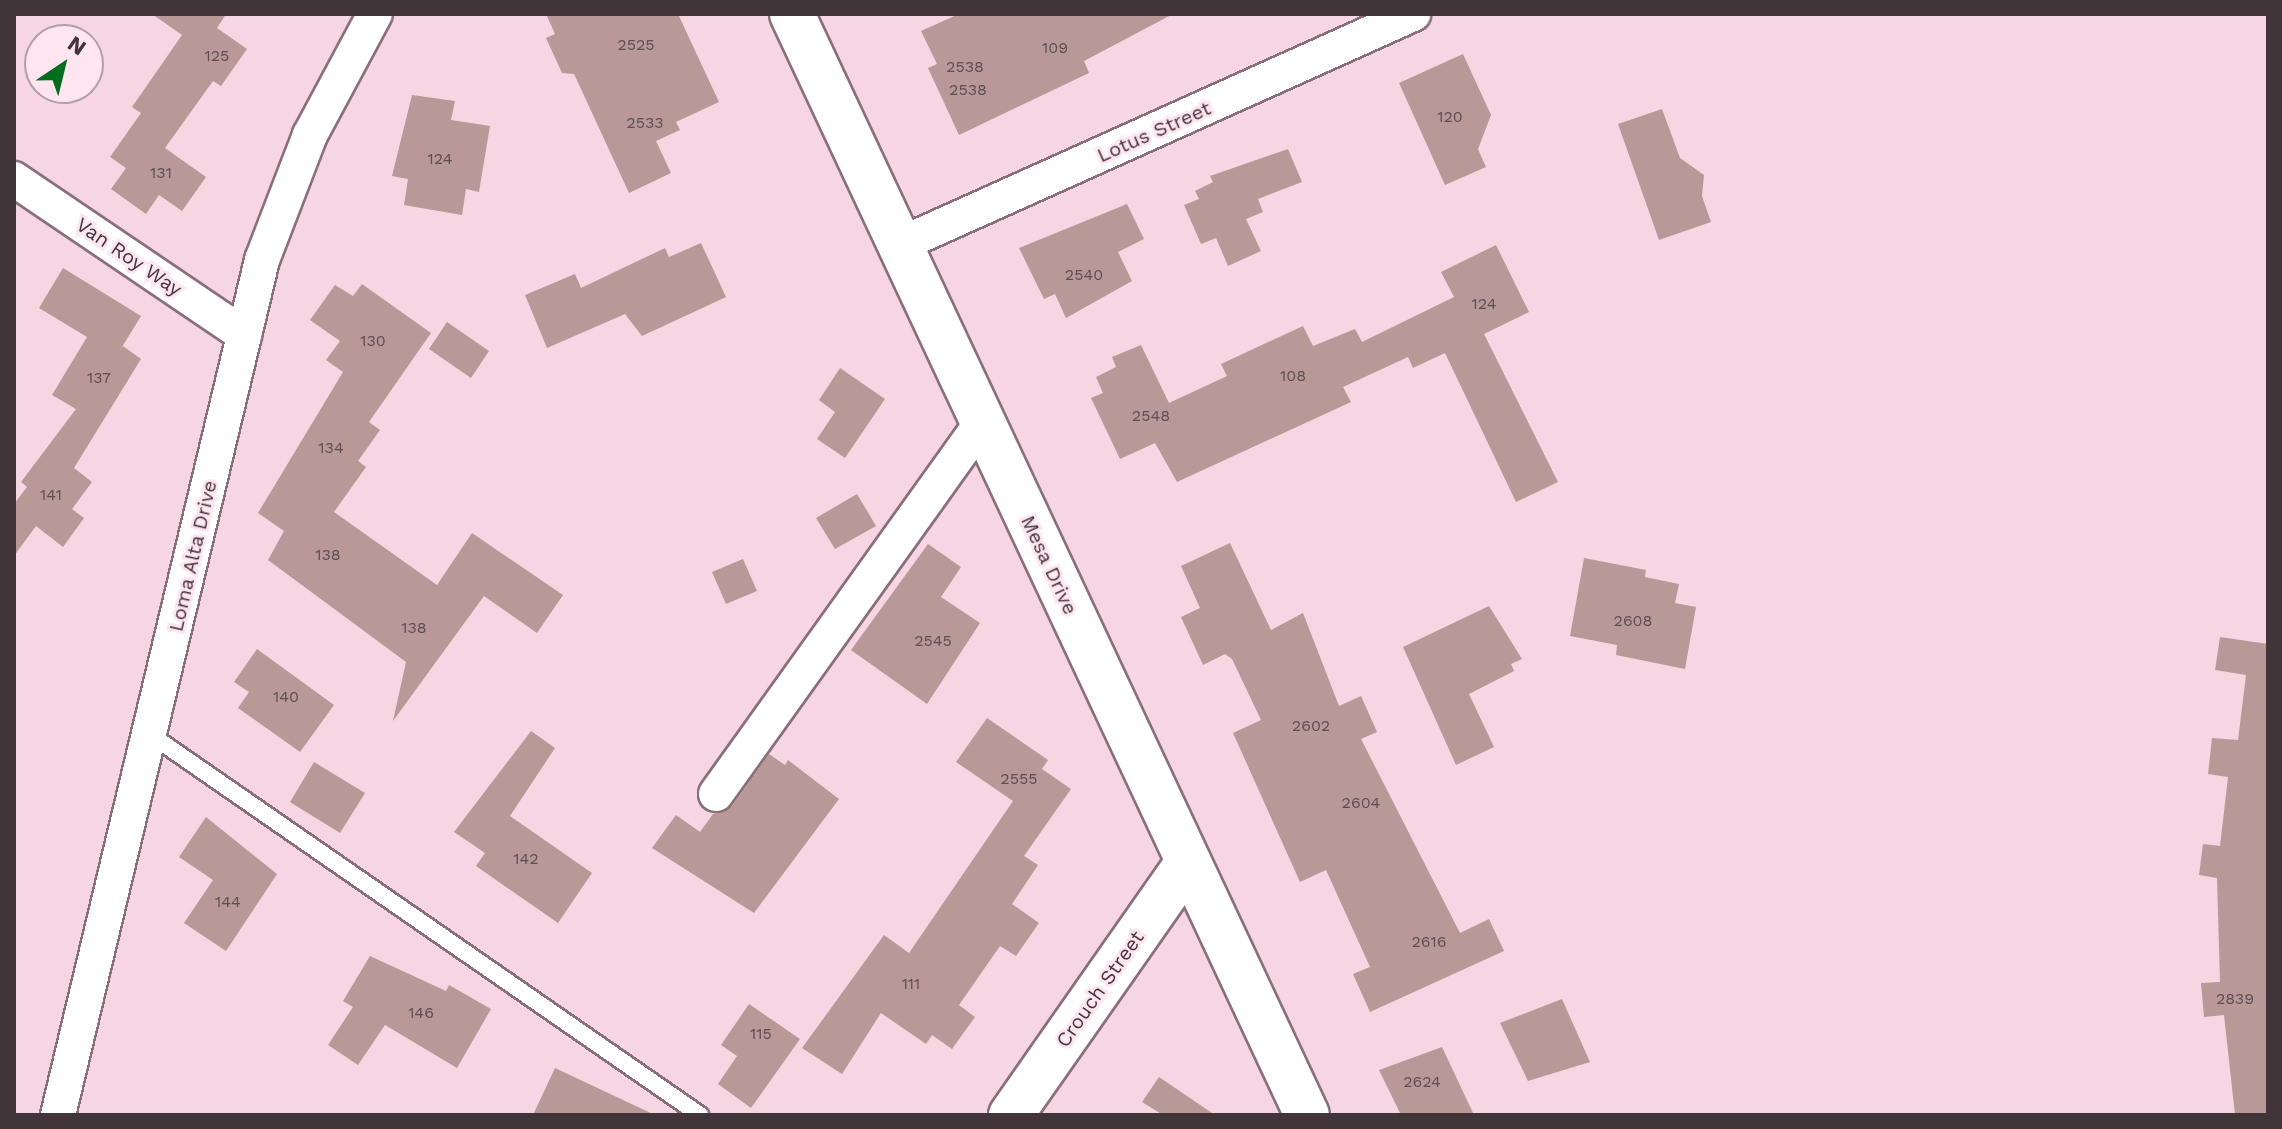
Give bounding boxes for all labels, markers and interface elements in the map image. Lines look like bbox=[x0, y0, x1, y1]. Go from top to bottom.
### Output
north arrow bbox=[24, 24, 104, 104]
text: N bbox=[63, 31, 91, 60]
house number: 2525 bbox=[617, 35, 655, 55]
house number: 109 bbox=[1042, 38, 1068, 58]
house number: 125 bbox=[205, 46, 229, 66]
house number: 2538 bbox=[946, 57, 984, 77]
house number: 2538 bbox=[949, 80, 987, 100]
street label: Lotus Street bbox=[1094, 96, 1214, 168]
house number: 120 bbox=[1437, 107, 1463, 127]
house number: 2533 bbox=[626, 113, 664, 133]
house number: 124 bbox=[428, 149, 452, 169]
house number: 131 bbox=[150, 163, 172, 183]
street label: Van Roy Way bbox=[71, 213, 187, 301]
house number: 2540 bbox=[1065, 265, 1103, 285]
house number: 124 bbox=[1472, 294, 1496, 314]
house number: 130 bbox=[360, 331, 386, 351]
house number: 108 bbox=[1280, 366, 1306, 386]
house number: 137 bbox=[87, 368, 111, 388]
house number: 2548 bbox=[1132, 406, 1170, 426]
house number: 134 bbox=[318, 438, 344, 458]
street label: Loma Alta Drive bbox=[164, 477, 222, 635]
house number: 141 bbox=[40, 485, 62, 505]
street label: Mesa Drive bbox=[1016, 511, 1082, 619]
house number: 138 bbox=[315, 545, 341, 565]
house number: 2608 bbox=[1614, 611, 1652, 631]
house number: 138 bbox=[401, 618, 427, 638]
house number: 2545 bbox=[914, 631, 952, 651]
house number: 140 bbox=[273, 687, 299, 707]
house number: 2602 bbox=[1292, 716, 1330, 736]
house number: 2555 bbox=[1000, 769, 1038, 789]
house number: 2604 bbox=[1342, 793, 1380, 813]
house number: 142 bbox=[513, 849, 539, 869]
house number: 144 bbox=[215, 892, 241, 912]
street label: Crouch Street bbox=[1051, 926, 1149, 1052]
house number: 2616 bbox=[1411, 932, 1447, 952]
house number: 111 bbox=[902, 974, 920, 994]
house number: 2839 bbox=[2216, 989, 2254, 1009]
house number: 146 bbox=[408, 1003, 434, 1023]
house number: 115 bbox=[750, 1024, 772, 1044]
house number: 2624 bbox=[1403, 1072, 1441, 1092]

